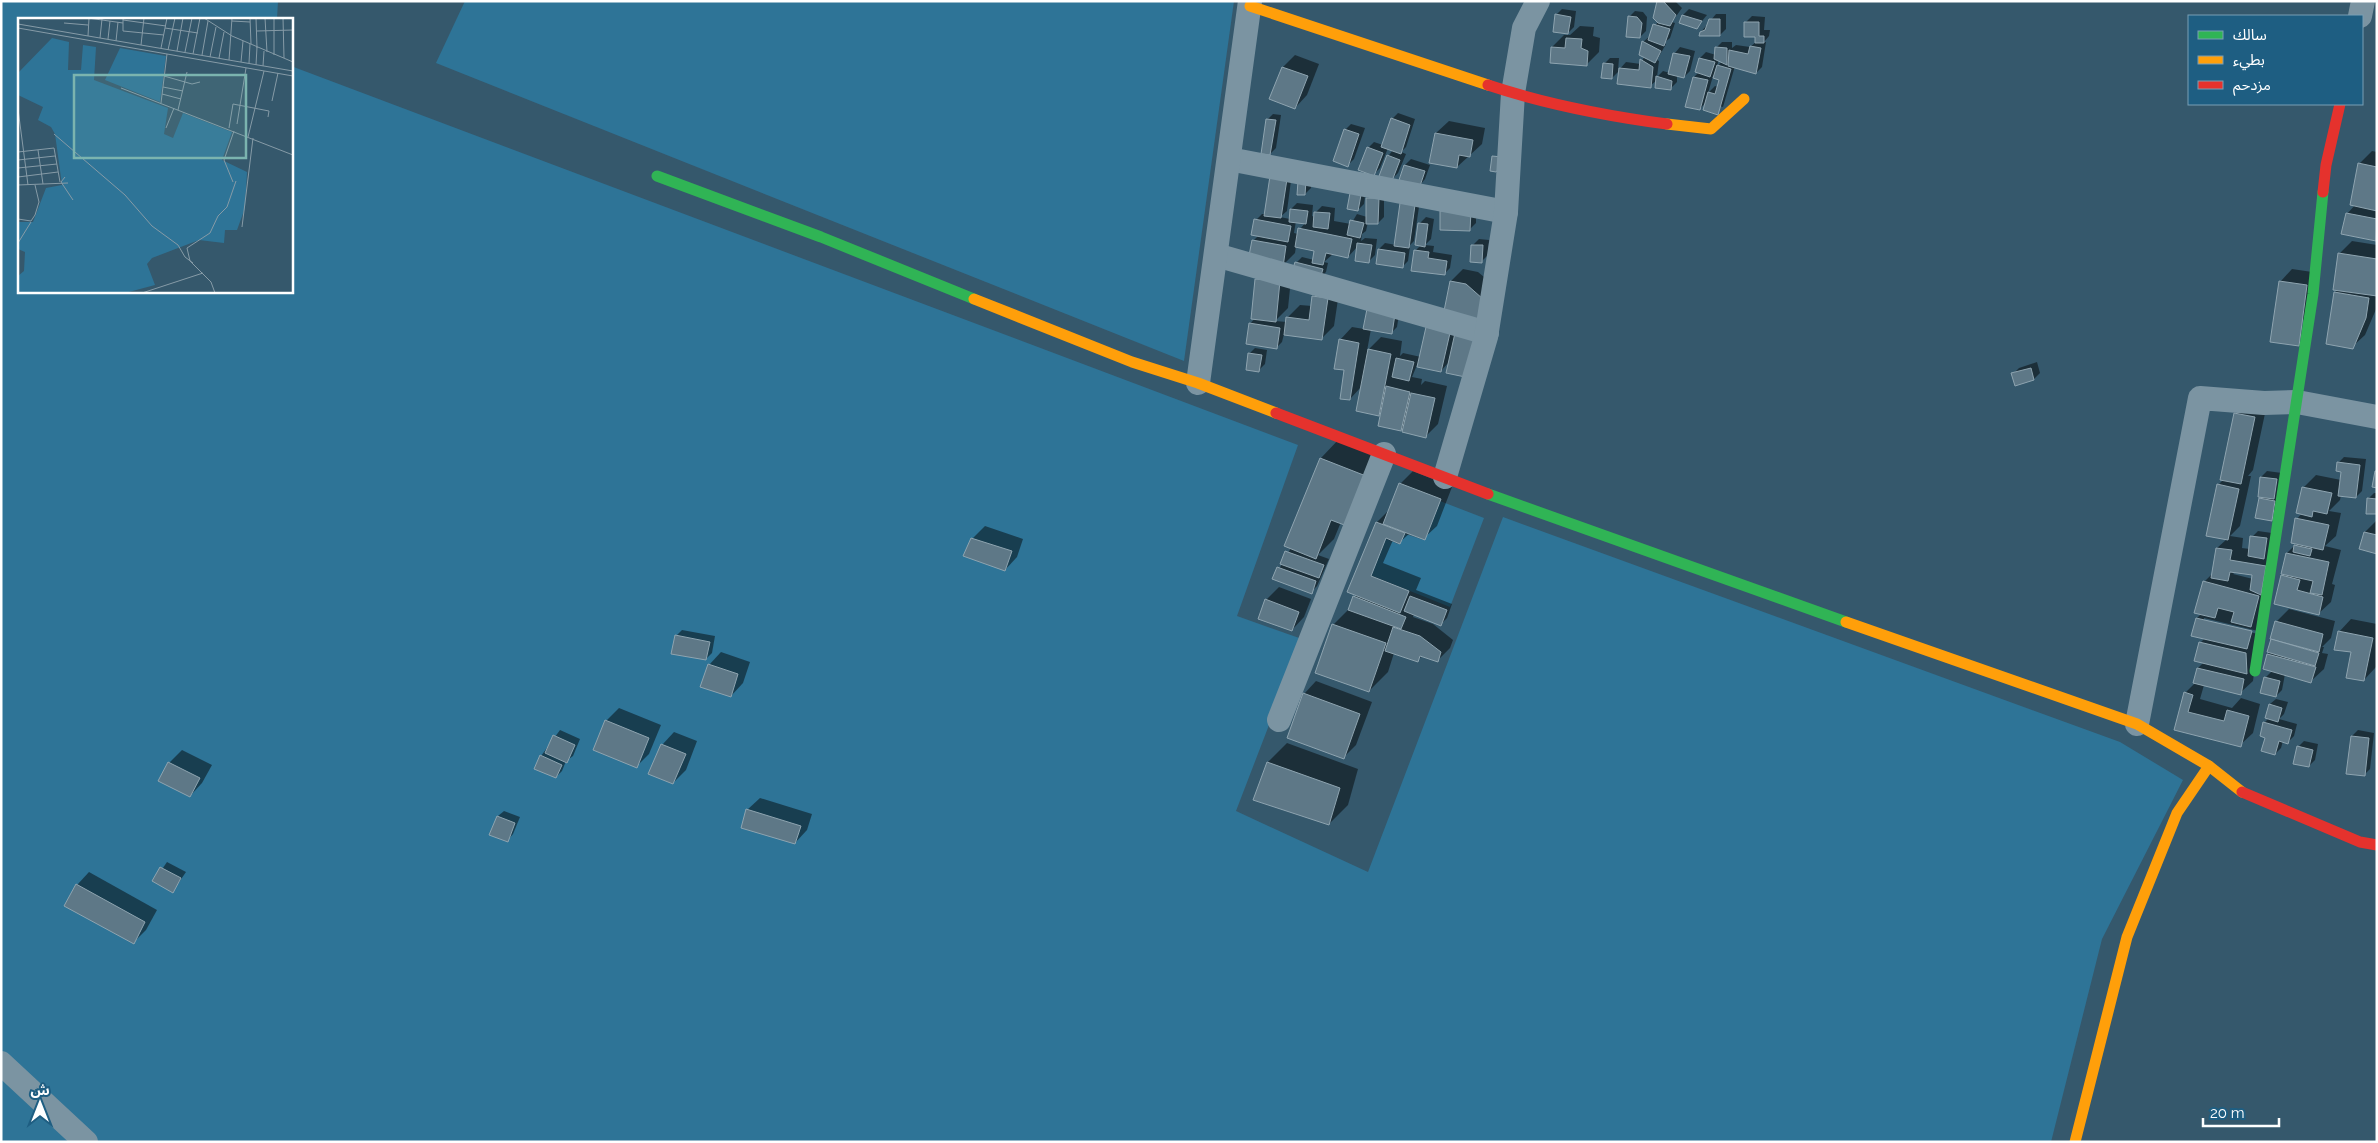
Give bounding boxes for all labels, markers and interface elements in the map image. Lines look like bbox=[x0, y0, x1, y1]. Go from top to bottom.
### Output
legend bbox=[2188, 15, 2363, 105]
inset map bbox=[18, 18, 292, 292]
text: سالك bbox=[2233, 26, 2267, 44]
text: بطيء bbox=[2233, 51, 2265, 71]
text: مزدحم bbox=[2233, 76, 2271, 96]
north arrow bbox=[15, 1078, 65, 1128]
text: ش bbox=[30, 1082, 50, 1098]
scale bar bbox=[2203, 1096, 2279, 1128]
text: 20 m bbox=[2210, 1104, 2245, 1122]

